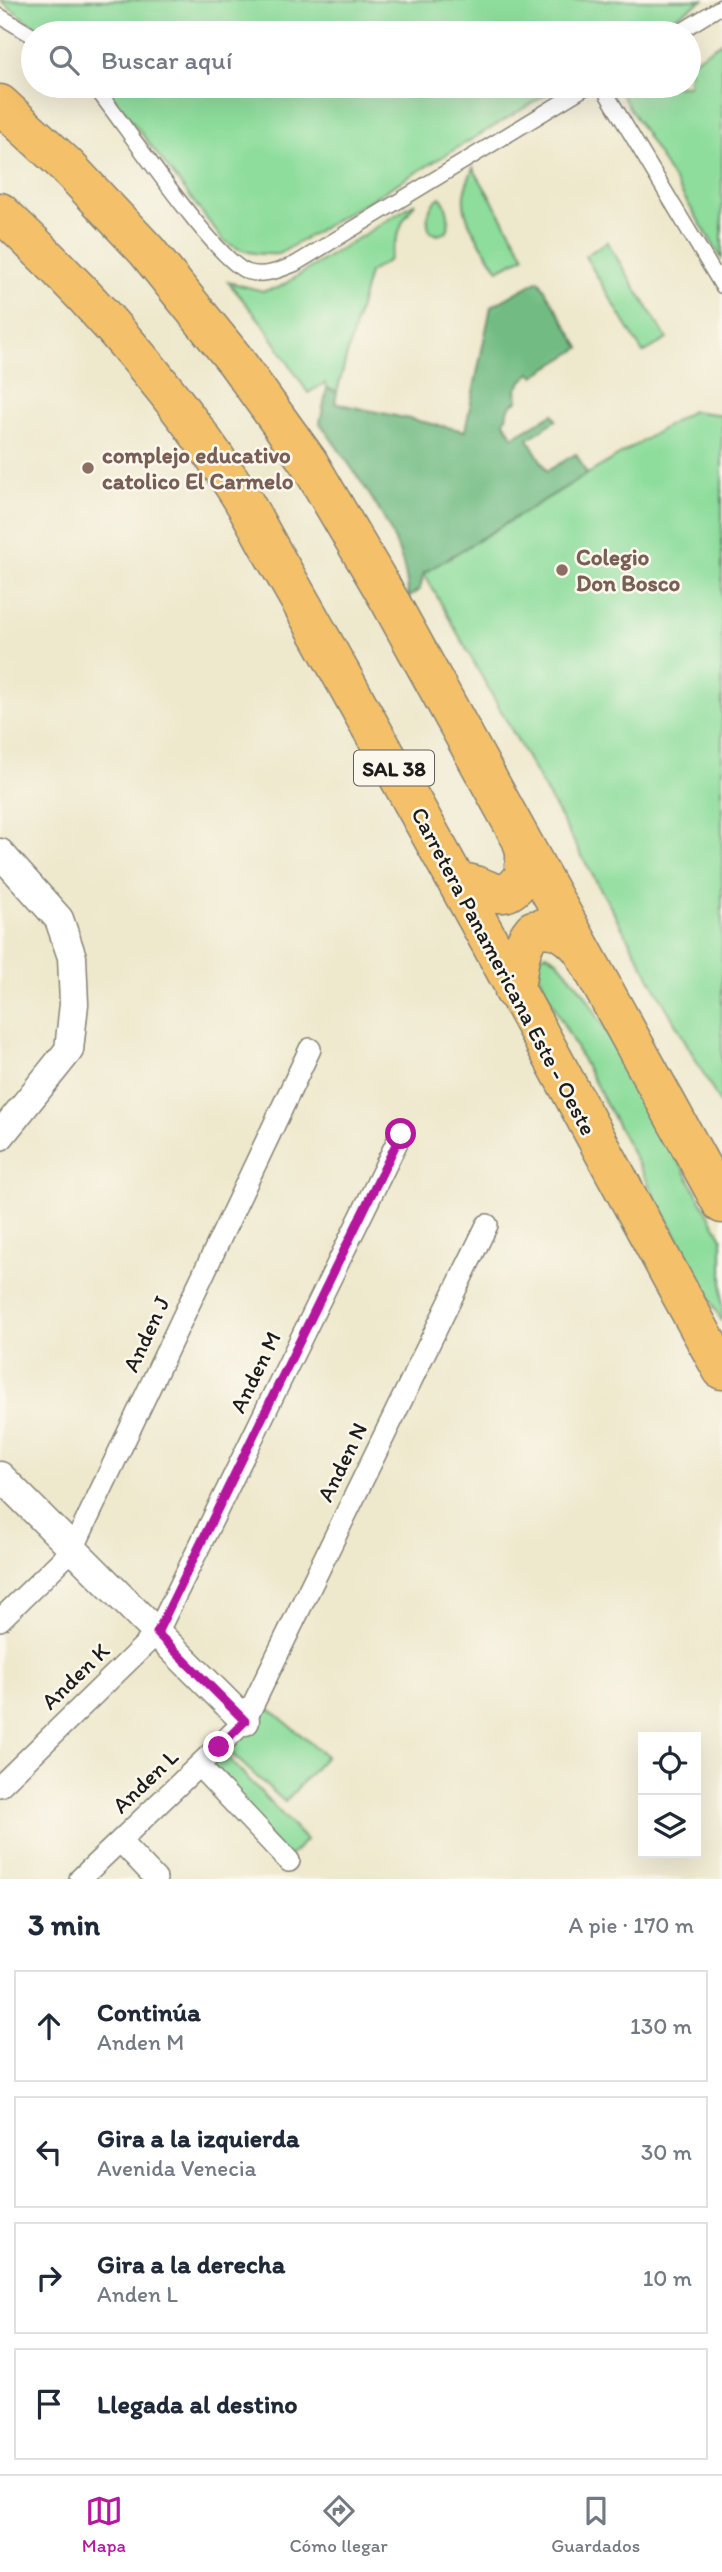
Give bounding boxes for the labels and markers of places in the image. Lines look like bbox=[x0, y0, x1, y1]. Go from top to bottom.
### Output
place label: complejo educativo catolico El Carmelo bbox=[102, 441, 294, 495]
marker: complejo educativo catolico El Carmelo bbox=[80, 460, 96, 476]
place label: Colegio Don Bosco bbox=[576, 543, 680, 597]
marker: Colegio Don Bosco bbox=[554, 562, 570, 578]

